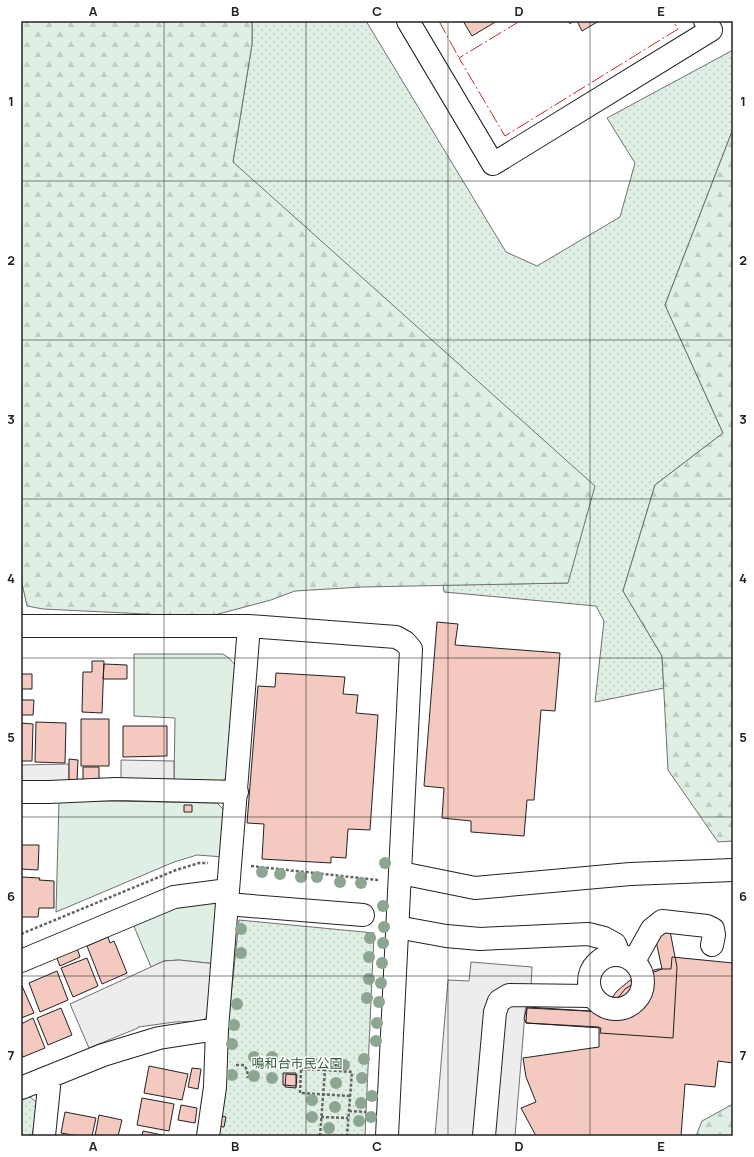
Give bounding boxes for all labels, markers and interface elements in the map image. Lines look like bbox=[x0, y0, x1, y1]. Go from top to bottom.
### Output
text: A bbox=[89, 2, 98, 20]
text: B bbox=[231, 2, 239, 20]
text: C bbox=[372, 2, 382, 20]
text: D bbox=[514, 2, 524, 20]
text: E bbox=[657, 2, 665, 20]
text: 1 bbox=[8, 92, 14, 110]
text: 1 bbox=[740, 92, 746, 110]
text: 2 bbox=[7, 251, 15, 269]
text: 2 bbox=[739, 251, 747, 269]
text: 3 bbox=[7, 410, 15, 428]
text: 3 bbox=[739, 410, 747, 428]
text: 4 bbox=[7, 569, 15, 587]
text: 4 bbox=[739, 569, 747, 587]
text: 5 bbox=[7, 728, 15, 746]
text: 5 bbox=[739, 728, 747, 746]
text: 6 bbox=[7, 887, 15, 905]
text: 6 bbox=[739, 887, 747, 905]
text: 7 bbox=[8, 1046, 15, 1064]
text: 7 bbox=[740, 1046, 747, 1064]
park label: 鳴和台市民公園 bbox=[251, 1054, 343, 1072]
text: A bbox=[89, 1137, 98, 1155]
text: B bbox=[231, 1137, 239, 1155]
text: C bbox=[372, 1137, 382, 1155]
text: D bbox=[514, 1137, 524, 1155]
text: E bbox=[657, 1137, 665, 1155]

